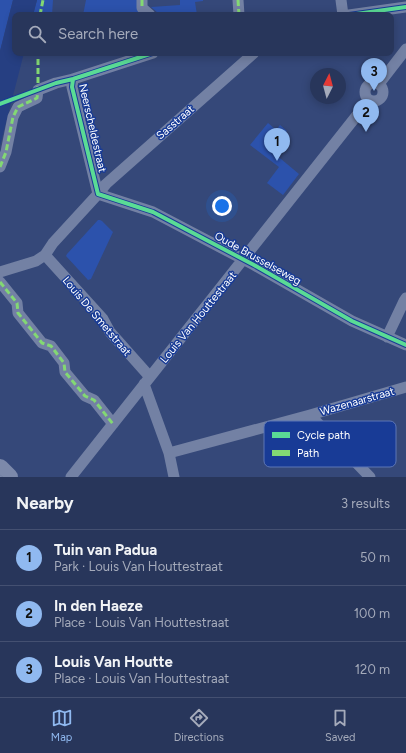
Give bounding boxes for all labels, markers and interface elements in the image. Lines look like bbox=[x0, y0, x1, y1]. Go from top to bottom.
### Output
search box bbox=[12, 12, 394, 56]
icon: search bbox=[26, 23, 48, 45]
text: Search here bbox=[58, 25, 138, 43]
pin: 3 bbox=[361, 58, 387, 91]
north arrow bbox=[310, 68, 346, 104]
street label: Neerscheldestraat bbox=[76, 82, 109, 174]
pin: 2 bbox=[353, 99, 379, 132]
street label: Sasstraat bbox=[154, 102, 197, 142]
pin: 1 bbox=[264, 128, 290, 161]
your location bbox=[212, 196, 232, 216]
street label: Oude Brusselseweg bbox=[212, 229, 303, 288]
street label: Louis Van Houttestraat bbox=[158, 269, 239, 366]
street label: Louis De Smetstraat bbox=[60, 274, 134, 359]
street label: Wazenaarstraat bbox=[319, 385, 396, 418]
legend bbox=[264, 421, 396, 467]
text: Cycle path bbox=[297, 429, 350, 442]
text: Path bbox=[297, 447, 319, 460]
text: Nearby bbox=[16, 493, 74, 513]
text: 3 results bbox=[341, 496, 390, 511]
text: Tuin van Padua bbox=[54, 541, 157, 559]
text: 1 bbox=[26, 550, 32, 565]
text: 50 m bbox=[360, 550, 390, 565]
text: Park · Louis Van Houttestraat bbox=[54, 559, 223, 574]
text: In den Haeze bbox=[54, 597, 143, 615]
text: 2 bbox=[25, 606, 33, 621]
text: 100 m bbox=[354, 606, 390, 621]
text: Place · Louis Van Houttestraat bbox=[54, 615, 229, 630]
text: Louis Van Houtte bbox=[54, 653, 173, 671]
text: 3 bbox=[25, 662, 33, 677]
text: 120 m bbox=[355, 662, 390, 677]
text: Place · Louis Van Houttestraat bbox=[54, 671, 229, 686]
tab: Map bbox=[51, 707, 73, 744]
tab: Directions bbox=[174, 707, 224, 744]
tab: Saved bbox=[325, 707, 355, 744]

